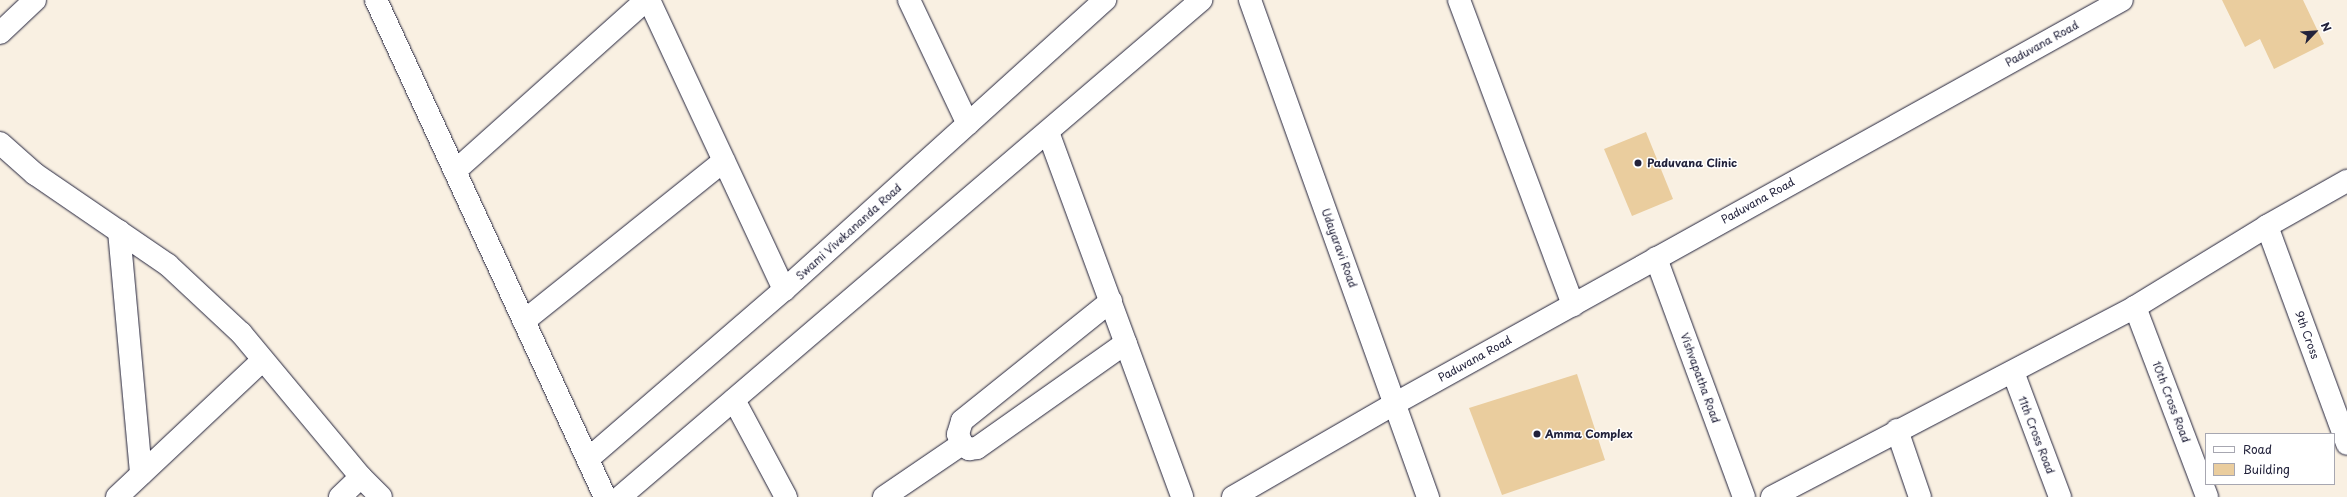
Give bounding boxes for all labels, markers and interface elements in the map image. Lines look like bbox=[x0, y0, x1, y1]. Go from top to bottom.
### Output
north arrow bbox=[2295, 12, 2335, 52]
street label: Paduvana Road bbox=[2003, 18, 2081, 70]
text: N bbox=[2317, 19, 2336, 34]
place label: Paduvana Clinic bbox=[1647, 156, 1737, 170]
marker: Paduvana Clinic bbox=[1632, 157, 1644, 169]
street label: Paduvana Road bbox=[1719, 175, 1797, 227]
street label: Swami Vivekananda Road bbox=[794, 181, 904, 283]
street label: Udayaravi Road bbox=[1318, 206, 1360, 290]
street label: 9th Cross bbox=[2292, 309, 2322, 361]
street label: Vishvapatha Road bbox=[1677, 331, 1723, 425]
street label: Paduvana Road bbox=[1436, 333, 1514, 385]
street label: 10th Cross Road bbox=[2149, 359, 2193, 445]
street label: 11th Cross Road bbox=[2015, 394, 2057, 476]
place label: Amma Complex bbox=[1545, 427, 1633, 441]
marker: Amma Complex bbox=[1532, 429, 1542, 439]
legend bbox=[2205, 433, 2335, 485]
text: Road bbox=[2243, 440, 2272, 458]
text: Building bbox=[2243, 460, 2290, 478]

